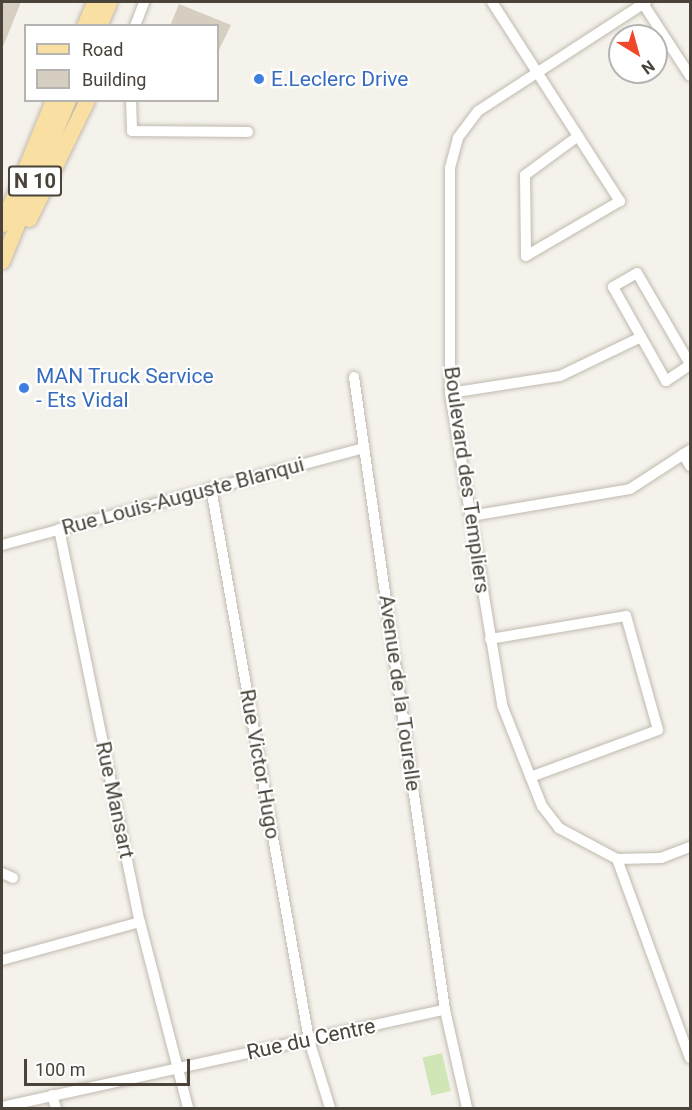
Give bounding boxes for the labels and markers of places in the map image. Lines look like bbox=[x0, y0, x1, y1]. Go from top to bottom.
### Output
place label: E.Leclerc Drive bbox=[271, 66, 408, 92]
marker: E.Leclerc Drive bbox=[252, 72, 266, 86]
place label: MAN Truck Service - Ets Vidal bbox=[36, 363, 214, 413]
marker: MAN Truck Service - Ets Vidal bbox=[17, 381, 31, 395]

